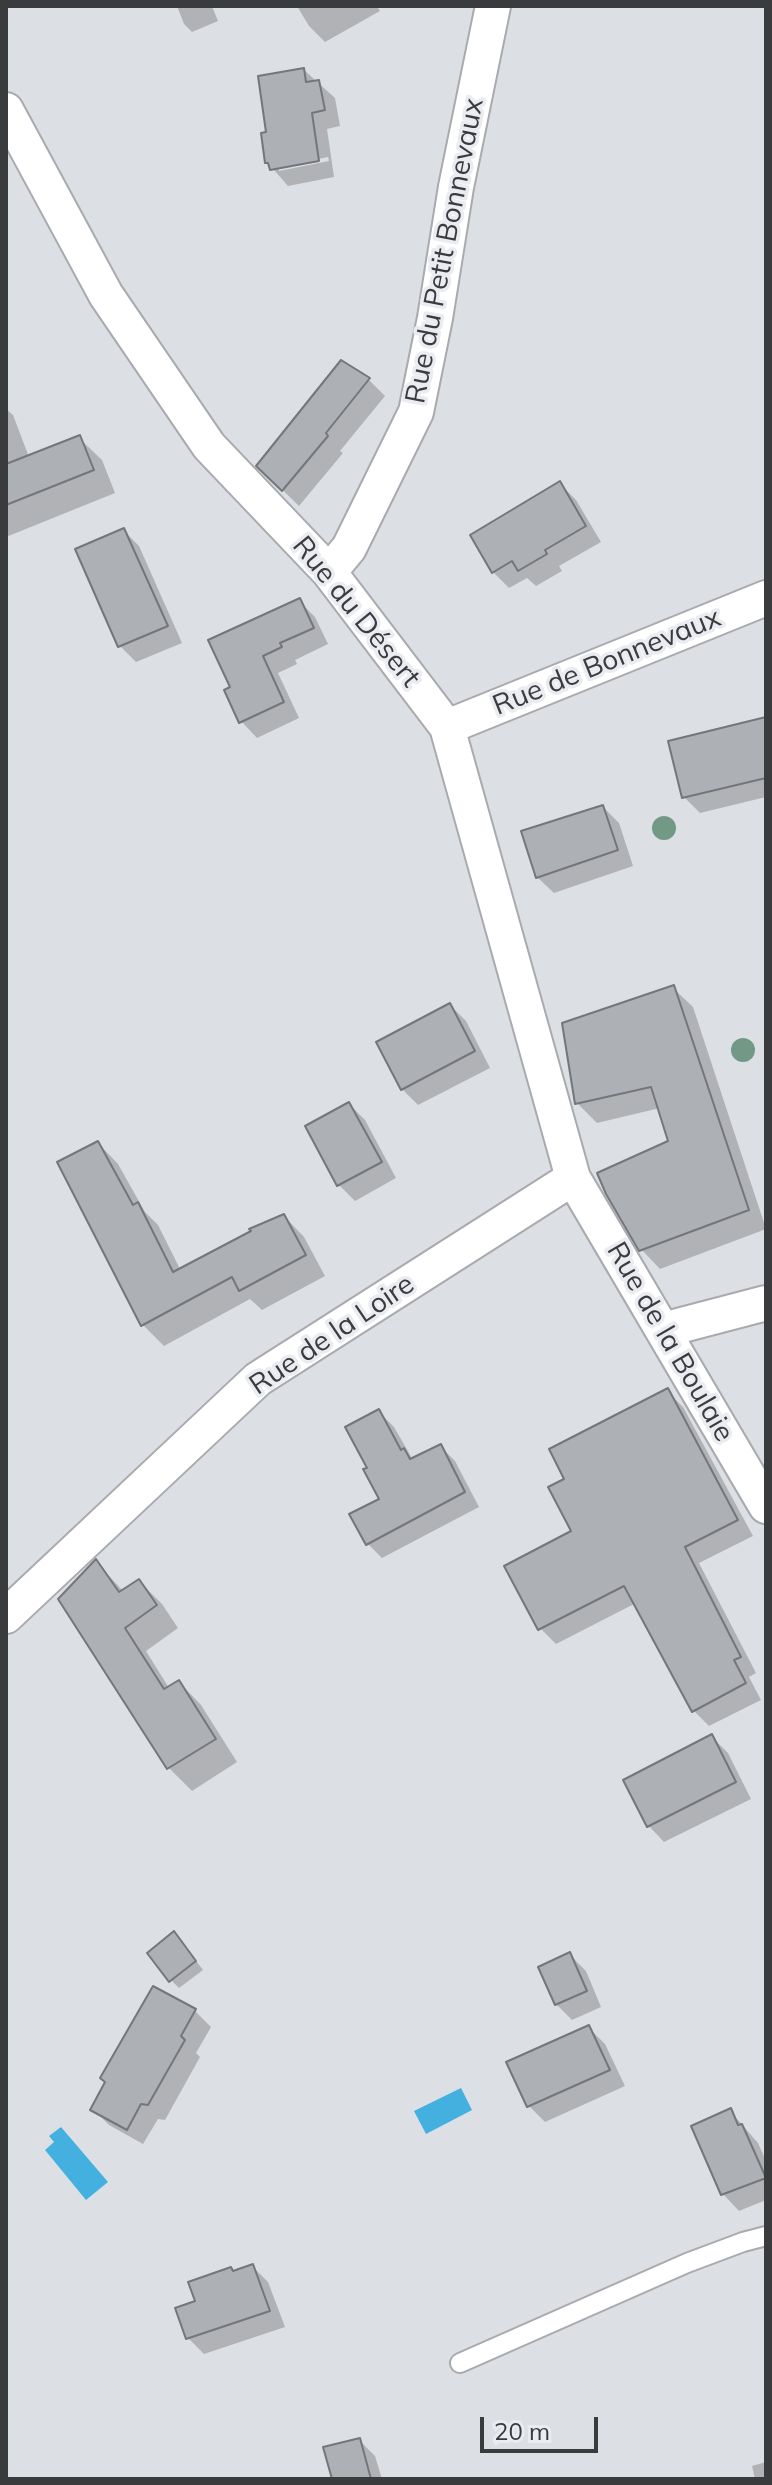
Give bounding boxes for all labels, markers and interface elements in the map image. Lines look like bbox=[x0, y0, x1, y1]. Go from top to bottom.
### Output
street label: Rue du Petit Bonnevaux bbox=[399, 96, 491, 406]
street label: Rue du Désert bbox=[285, 530, 427, 694]
street label: Rue de Bonnevaux bbox=[488, 601, 726, 723]
street label: Rue de la Boulaie bbox=[599, 1236, 741, 1448]
street label: Rue de la Loire bbox=[243, 1268, 421, 1402]
scale bar bbox=[484, 2401, 602, 2451]
text: 20 m bbox=[494, 2416, 550, 2446]

